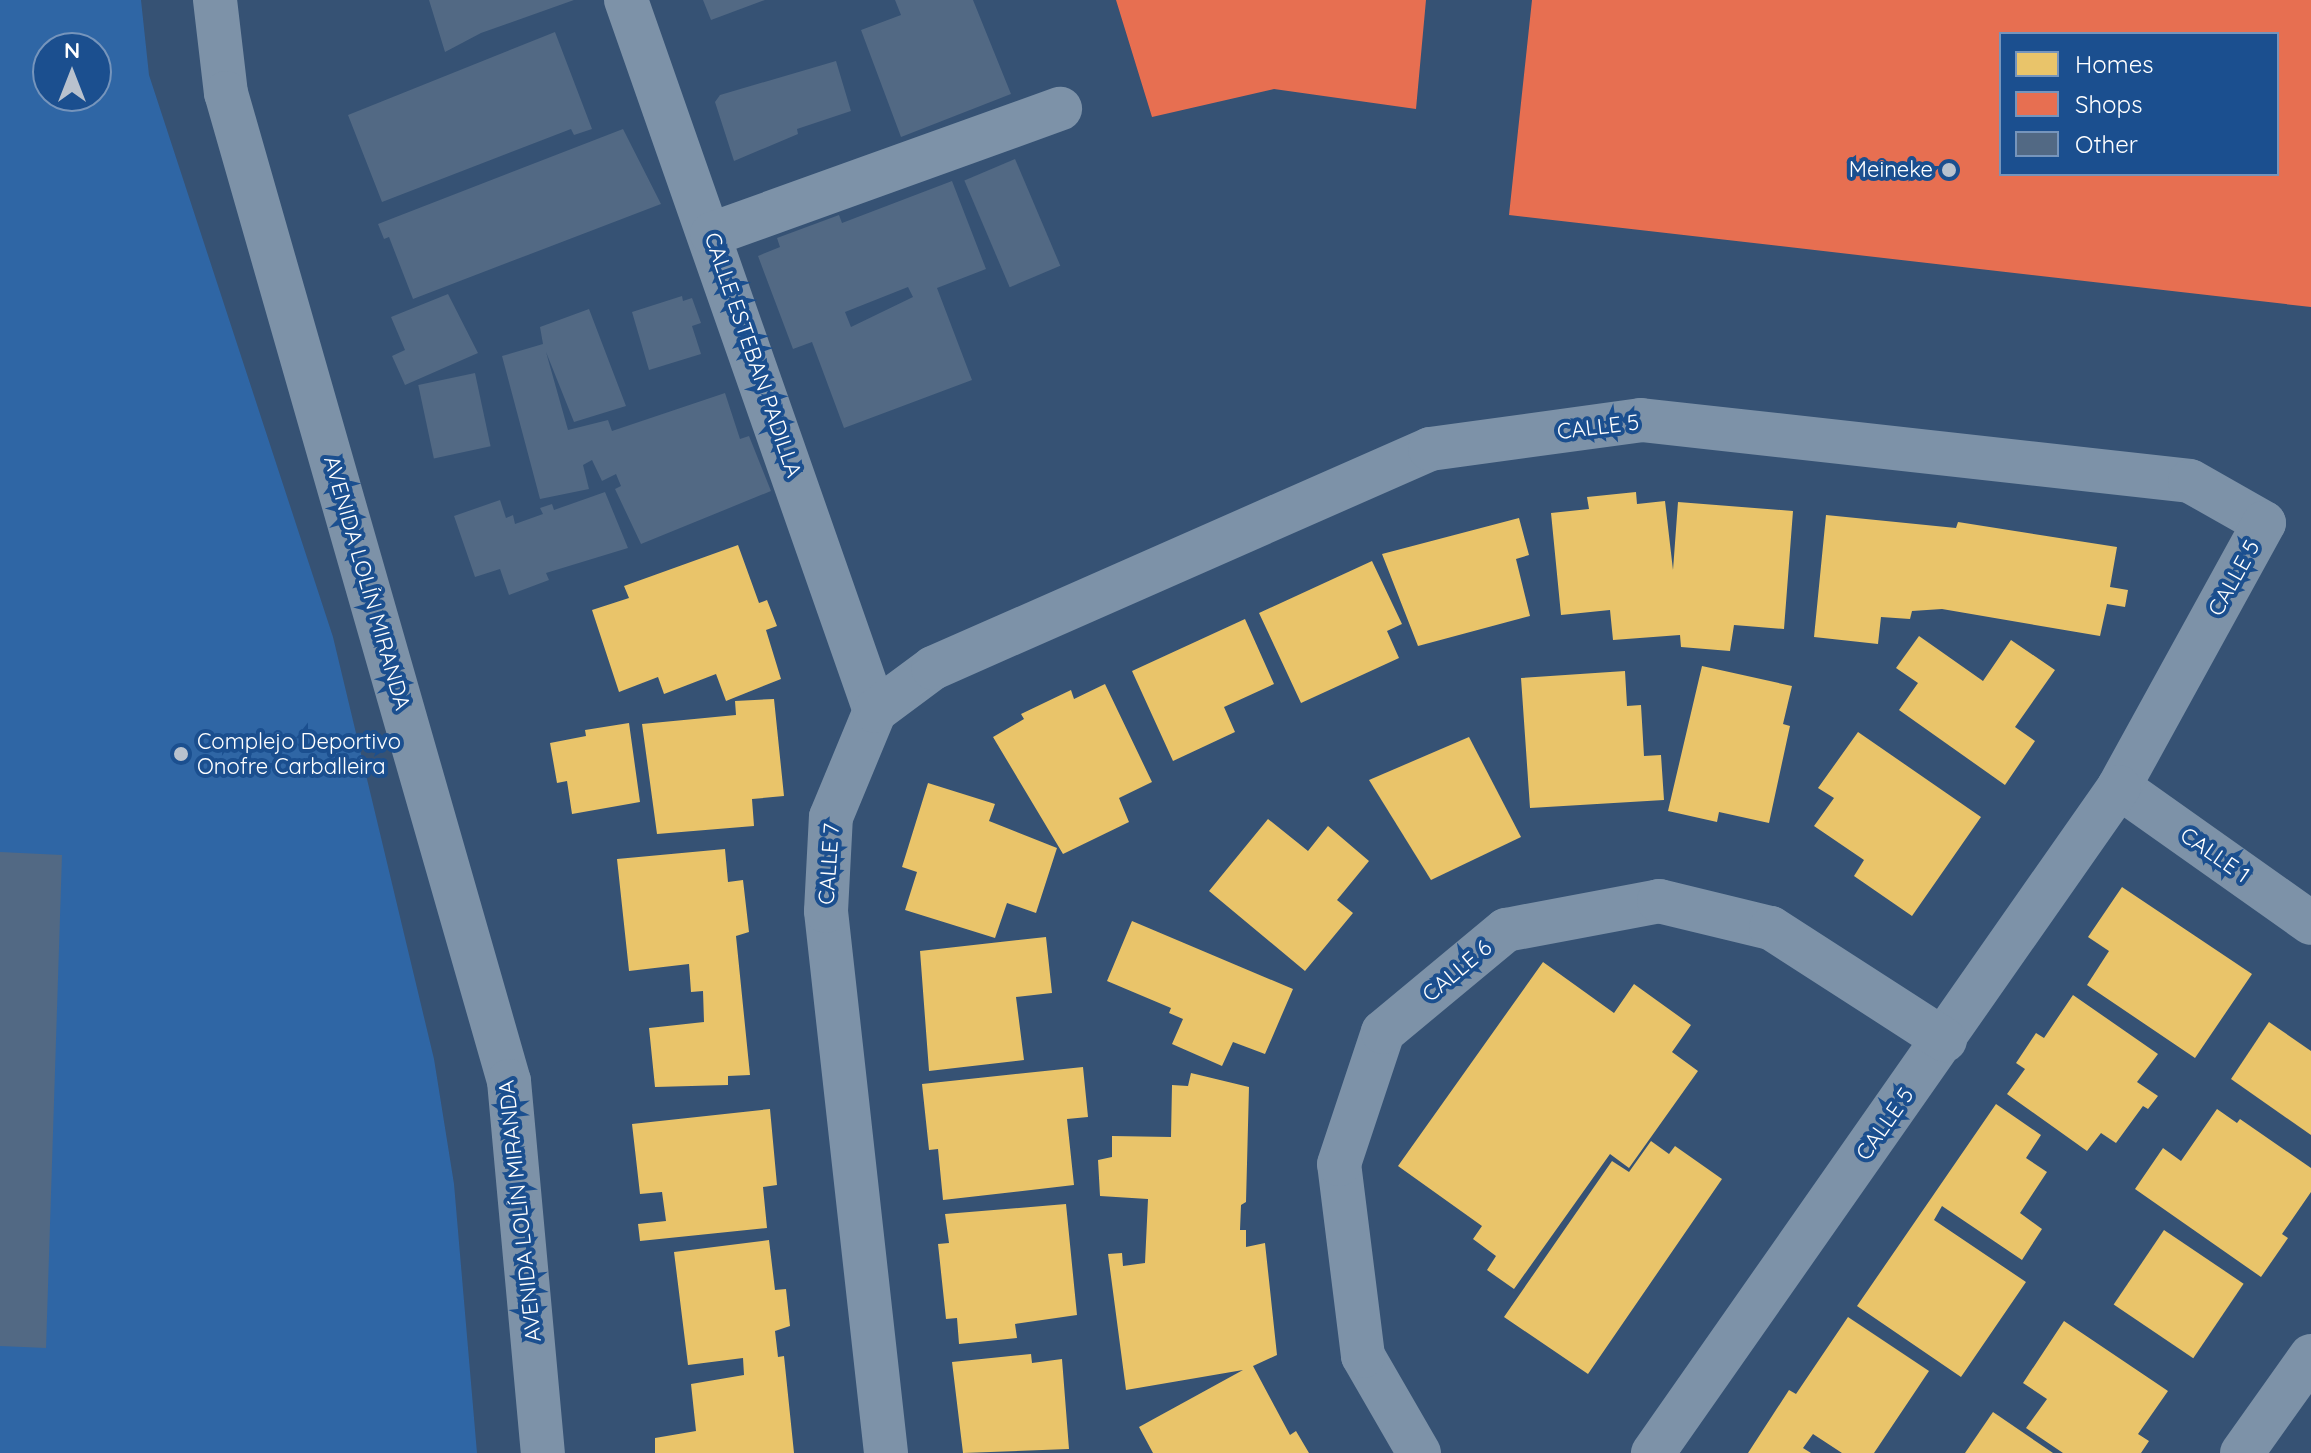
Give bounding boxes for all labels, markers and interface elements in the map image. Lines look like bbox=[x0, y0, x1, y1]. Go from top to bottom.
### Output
north arrow bbox=[32, 32, 112, 112]
legend bbox=[1999, 32, 2279, 176]
text: N bbox=[64, 36, 80, 64]
text: Homes bbox=[2075, 49, 2153, 79]
text: Shops bbox=[2075, 89, 2142, 119]
text: Other bbox=[2075, 129, 2138, 159]
place label: Meineke bbox=[1849, 157, 1933, 183]
marker: Meineke bbox=[1940, 161, 1958, 179]
street label: CALLE ESTEBAN PADILLA bbox=[699, 229, 807, 481]
street label: CALLE 5 bbox=[1555, 409, 1641, 445]
street label: AVENIDA LOLÍN MIRANDA bbox=[318, 453, 416, 713]
street label: CALLE 5 bbox=[2202, 536, 2266, 620]
place label: Complejo Deportivo Onofre Carballeira bbox=[197, 728, 401, 780]
marker: Complejo Deportivo Onofre Carballeira bbox=[172, 745, 190, 763]
street label: CALLE 7 bbox=[813, 822, 845, 906]
street label: CALLE 1 bbox=[2175, 822, 2255, 888]
street label: CALLE 6 bbox=[1417, 934, 1497, 1008]
street label: AVENIDA LOLÍN MIRANDA bbox=[493, 1079, 547, 1343]
street label: CALLE 5 bbox=[1851, 1083, 1919, 1165]

